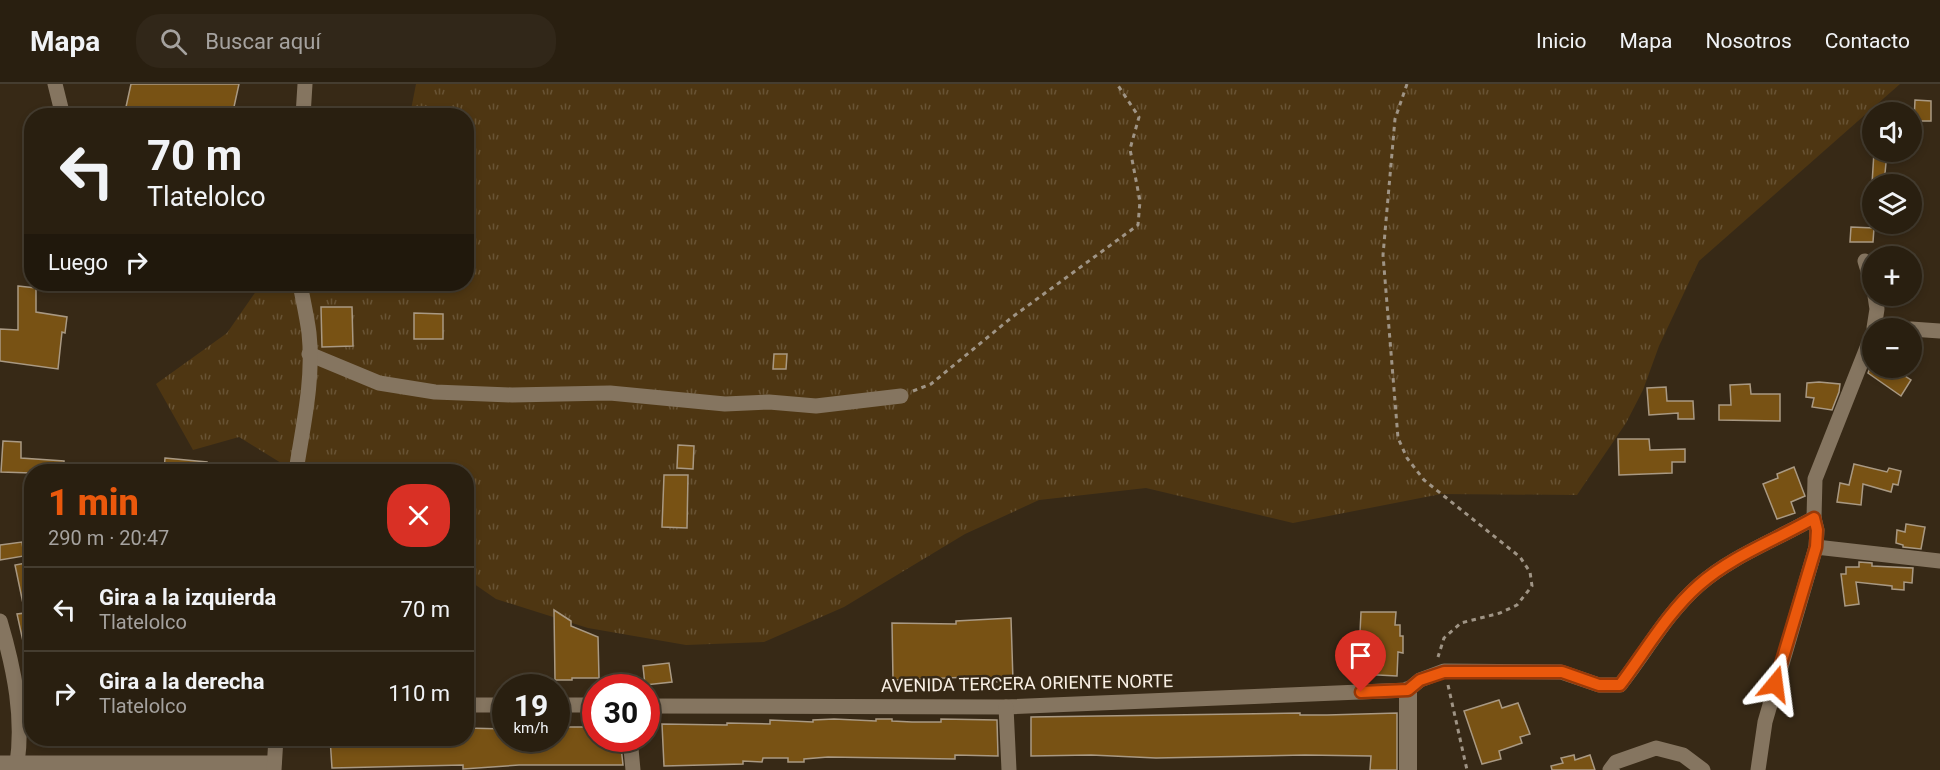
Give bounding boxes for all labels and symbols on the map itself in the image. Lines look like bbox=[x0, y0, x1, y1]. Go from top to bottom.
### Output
pin bbox=[1335, 630, 1386, 692]
position arrow bbox=[1743, 652, 1807, 716]
street label: AVENIDA TERCERA ORIENTE NORTE bbox=[881, 670, 1173, 696]
speed limit sign: 30 bbox=[582, 674, 660, 752]

